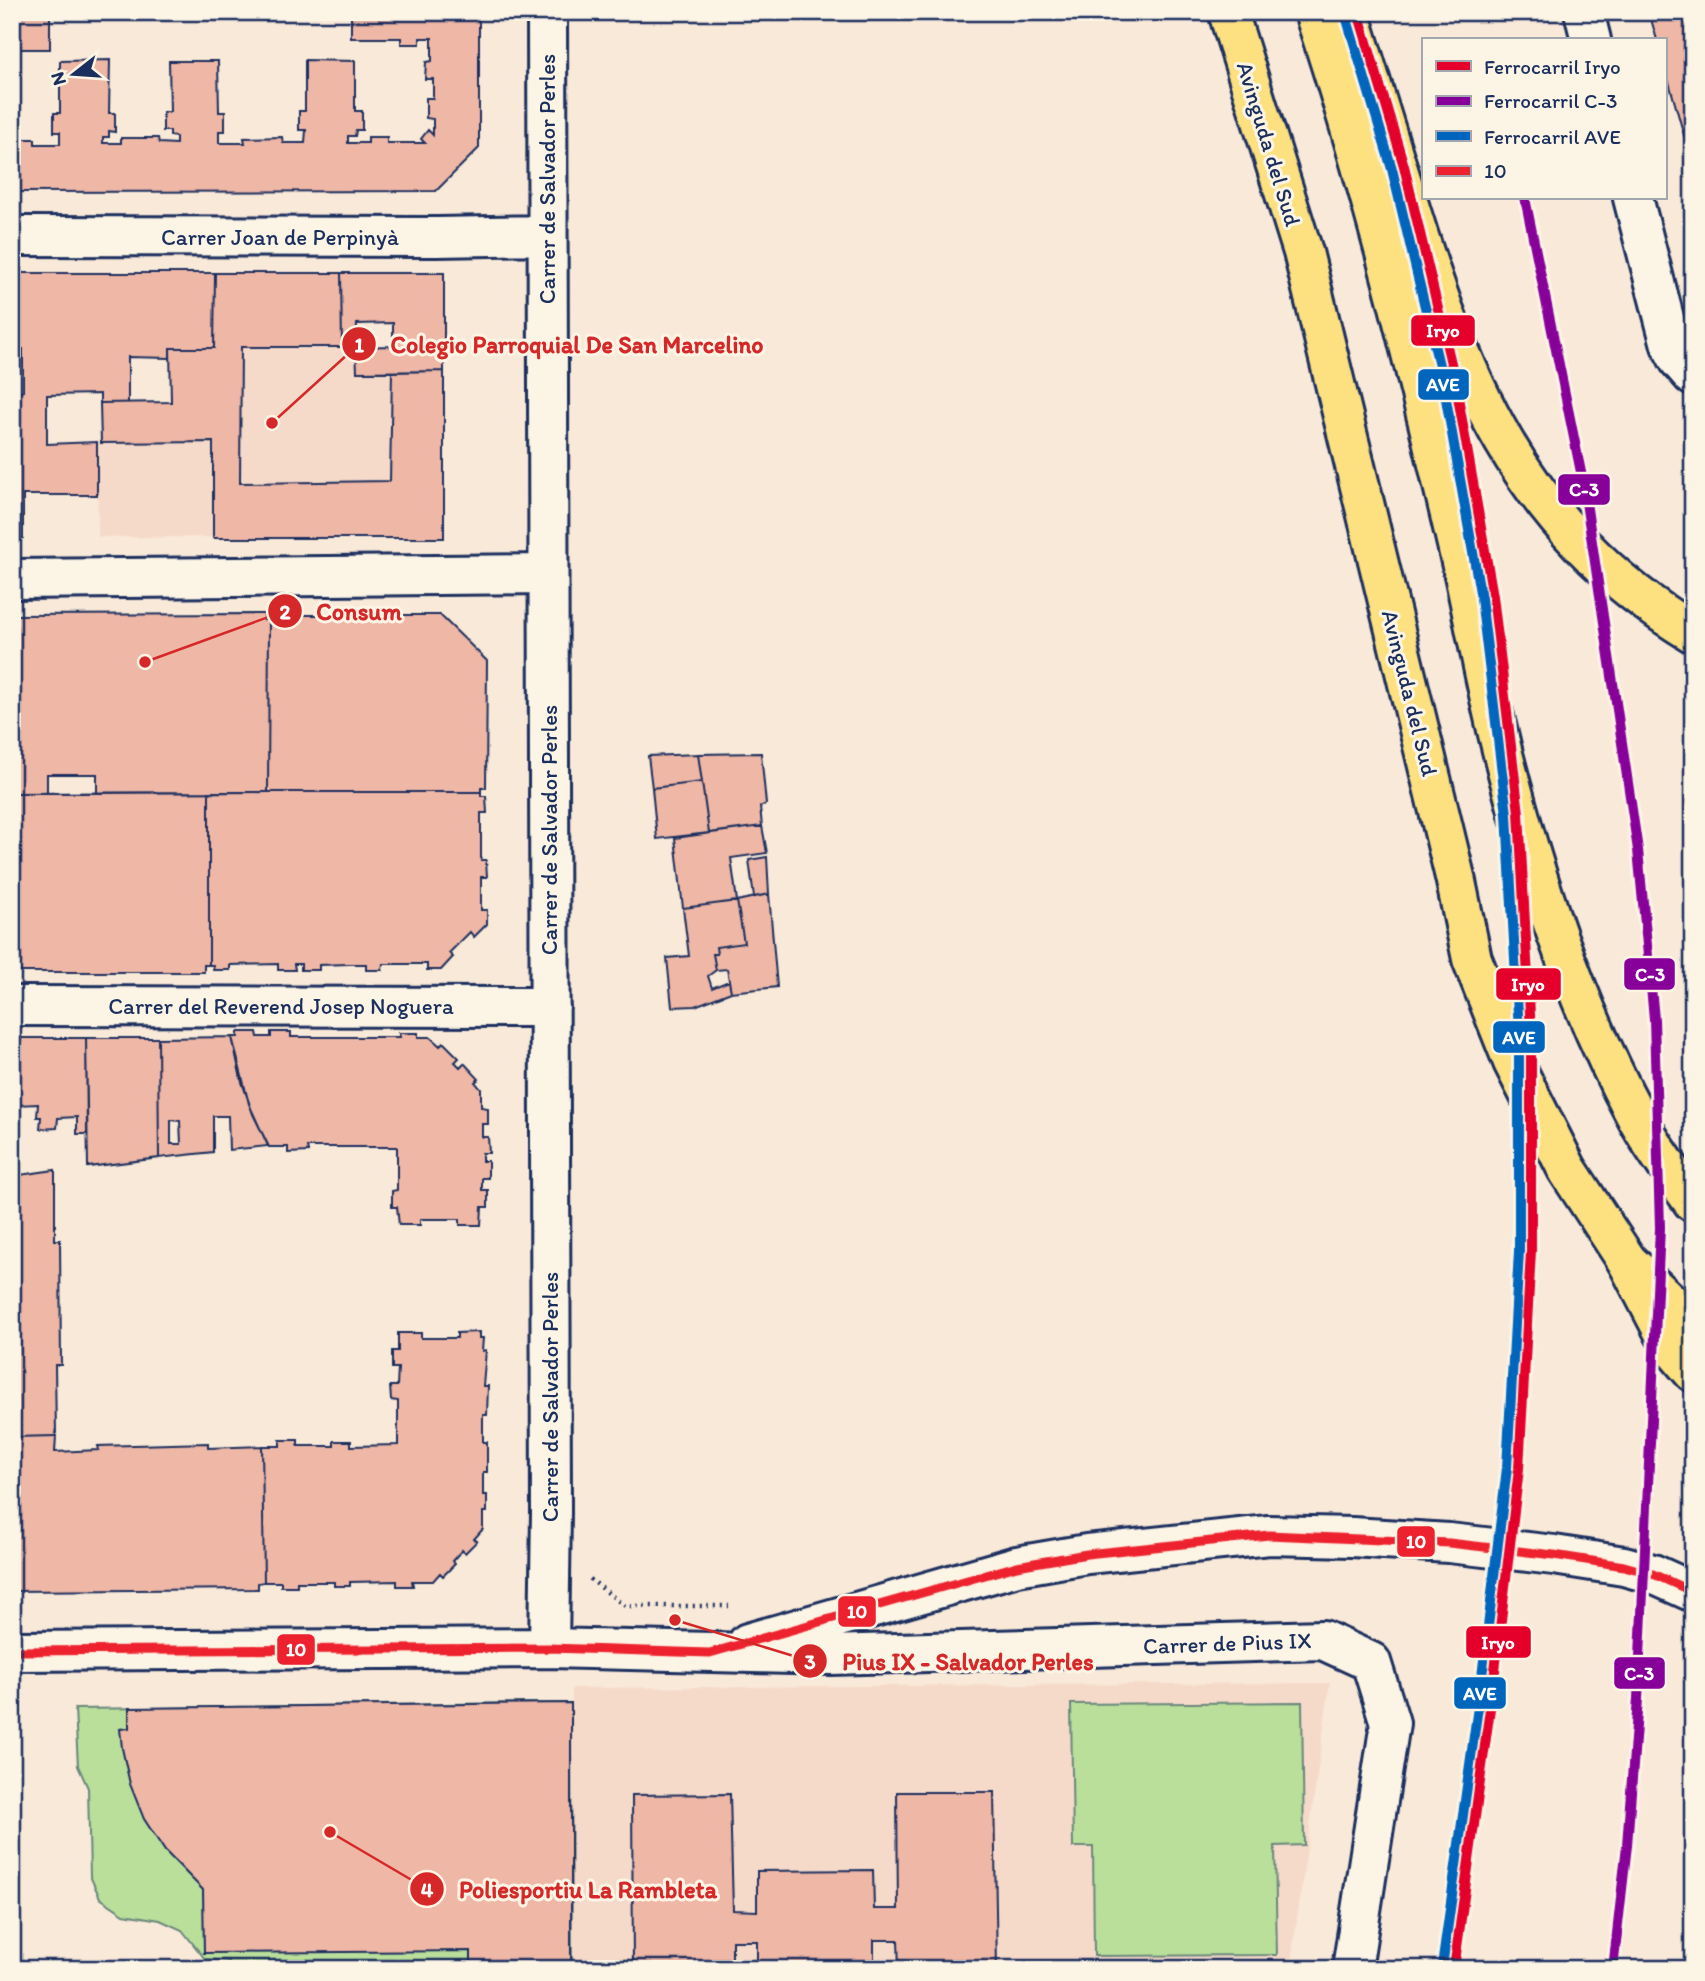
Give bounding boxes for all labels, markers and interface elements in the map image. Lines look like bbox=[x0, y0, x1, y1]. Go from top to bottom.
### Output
north arrow bbox=[38, 38, 108, 108]
legend bbox=[1422, 38, 1666, 200]
street label: Carrer de Salvador Perles bbox=[533, 54, 561, 304]
text: Ferrocarril Iryo bbox=[1484, 54, 1621, 79]
street label: Avinguda del Sud bbox=[1231, 58, 1307, 230]
text: N bbox=[45, 69, 71, 88]
text: Ferrocarril C-3 bbox=[1484, 88, 1617, 113]
text: Ferrocarril AVE bbox=[1484, 124, 1621, 149]
text: 10 bbox=[1484, 158, 1507, 183]
street label: Carrer Joan de Perpinyà bbox=[161, 223, 399, 251]
line badge: Iryo bbox=[1410, 314, 1476, 347]
text: Iryo bbox=[1426, 319, 1460, 342]
callout: Colegio Parroquial De San Marcelino bbox=[341, 322, 777, 367]
text: Colegio Parroquial De San Marcelino bbox=[391, 330, 763, 360]
text: 1 bbox=[354, 332, 364, 357]
line badge: AVE bbox=[1417, 368, 1470, 401]
text: AVE bbox=[1425, 373, 1460, 396]
line badge: C-3 bbox=[1557, 473, 1611, 506]
text: C-3 bbox=[1569, 478, 1599, 501]
callout: Consum bbox=[268, 589, 416, 634]
text: Consum bbox=[316, 597, 402, 626]
text: 2 bbox=[279, 599, 291, 624]
street label: Avinguda del Sud bbox=[1376, 607, 1444, 779]
street label: Carrer de Salvador Perles bbox=[535, 705, 563, 955]
line badge: C-3 bbox=[1623, 957, 1676, 991]
text: C-3 bbox=[1635, 963, 1665, 986]
line badge: Iryo bbox=[1495, 967, 1562, 1001]
text: Iryo bbox=[1511, 973, 1545, 996]
street label: Carrer del Reverend Josep Noguera bbox=[108, 992, 454, 1020]
line badge: AVE bbox=[1492, 1020, 1546, 1054]
text: AVE bbox=[1501, 1026, 1536, 1049]
street label: Carrer de Salvador Perles bbox=[536, 1272, 564, 1522]
line badge: 10 bbox=[1396, 1525, 1436, 1558]
text: 10 bbox=[1406, 1530, 1427, 1553]
line badge: 10 bbox=[837, 1595, 877, 1628]
text: 10 bbox=[847, 1600, 868, 1623]
line badge: Iryo bbox=[1465, 1625, 1532, 1659]
street label: Carrer de Pius IX bbox=[1142, 1626, 1312, 1660]
text: Iryo bbox=[1481, 1631, 1515, 1654]
line badge: 10 bbox=[276, 1633, 316, 1666]
text: 10 bbox=[286, 1638, 307, 1661]
callout: Pius IX - Salvador Perles bbox=[793, 1639, 1108, 1684]
text: Pius IX - Salvador Perles bbox=[842, 1647, 1094, 1676]
text: 3 bbox=[804, 1649, 816, 1674]
line badge: C-3 bbox=[1613, 1656, 1666, 1690]
text: C-3 bbox=[1624, 1662, 1654, 1685]
line badge: AVE bbox=[1453, 1676, 1507, 1710]
text: AVE bbox=[1462, 1682, 1497, 1705]
callout: Poliesportiu La Rambleta bbox=[409, 1867, 731, 1912]
text: Poliesportiu La Rambleta bbox=[459, 1875, 718, 1905]
text: 4 bbox=[421, 1877, 434, 1902]

